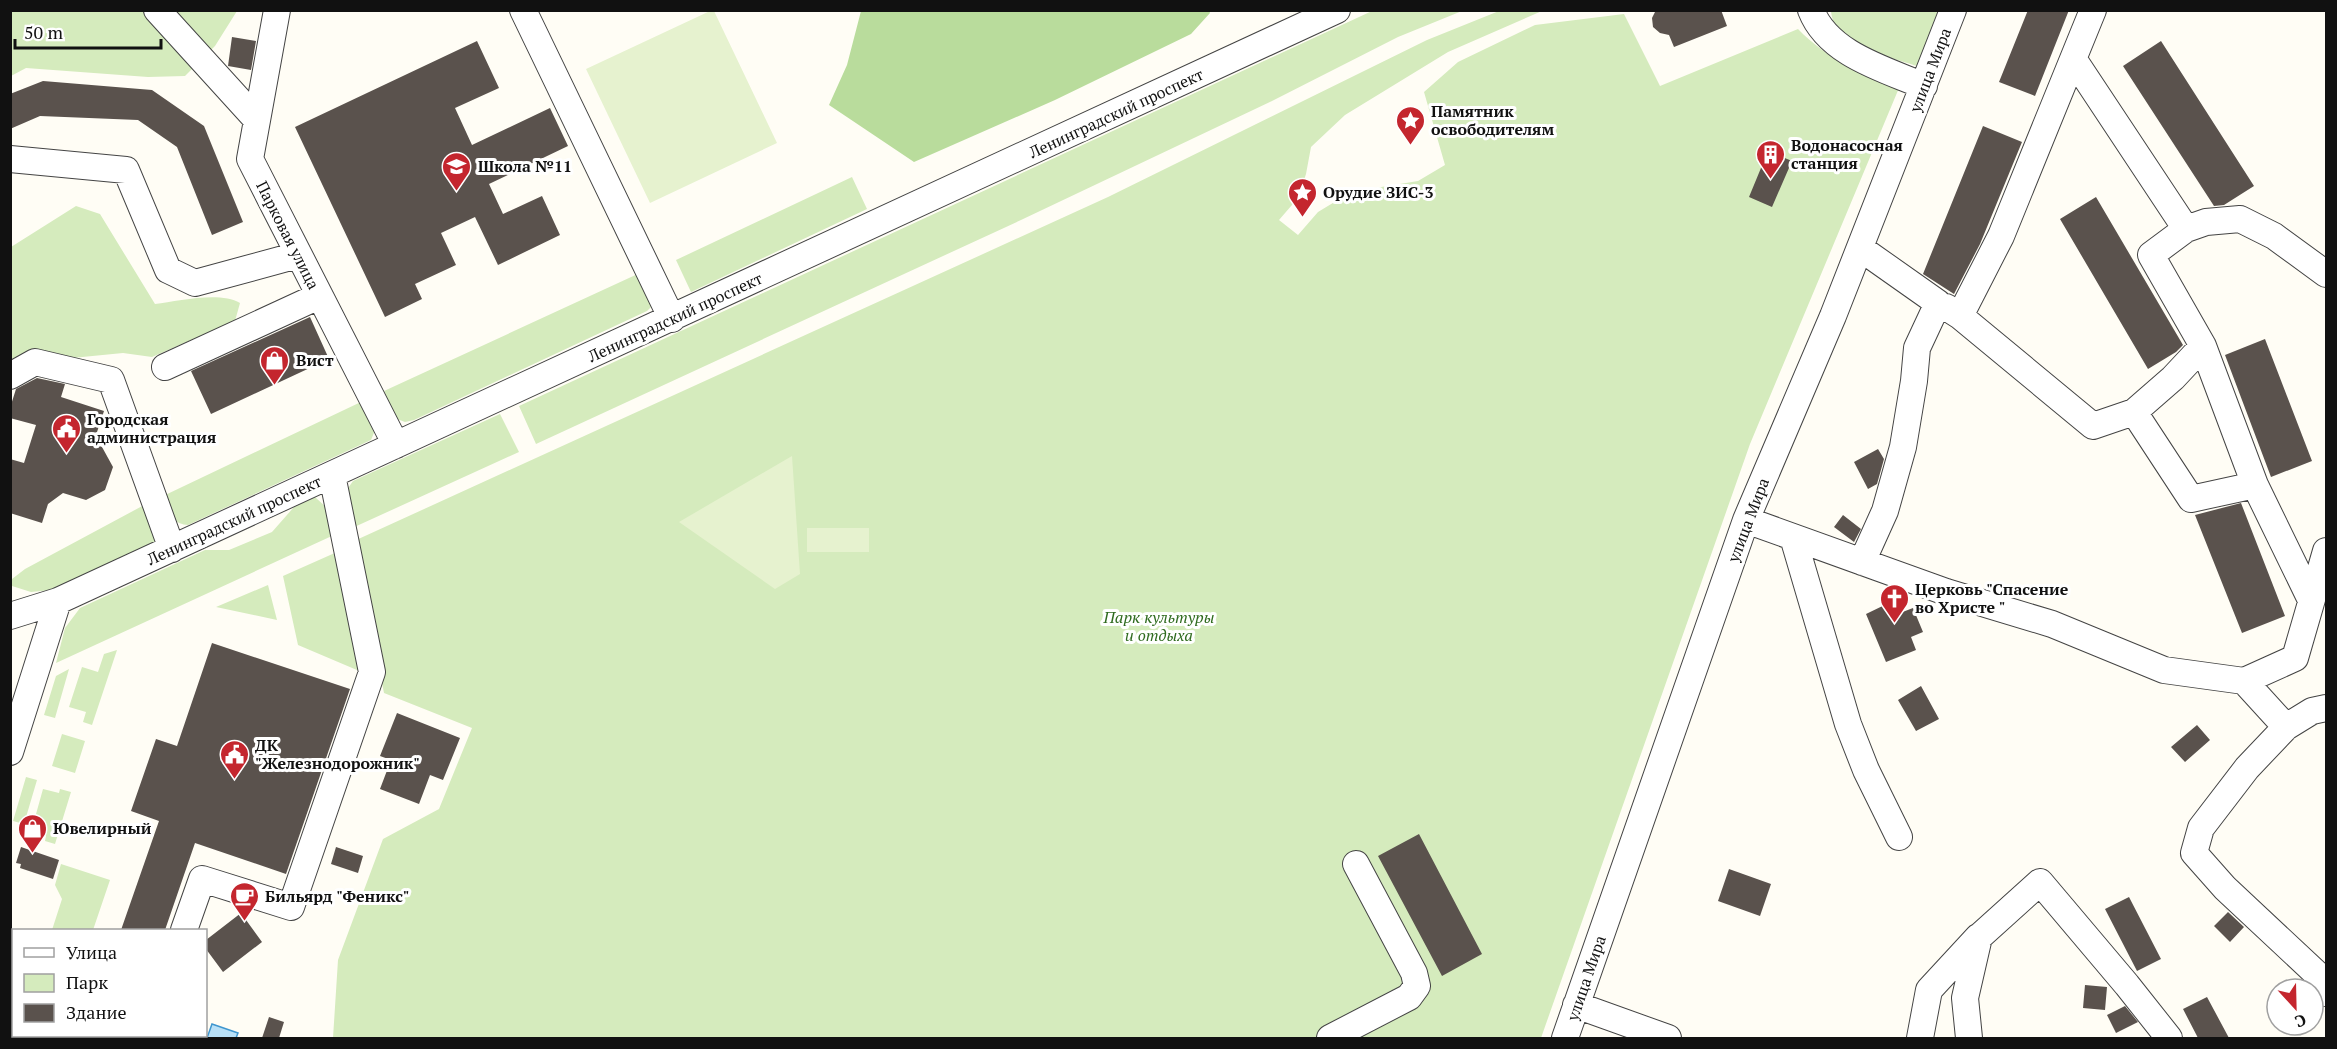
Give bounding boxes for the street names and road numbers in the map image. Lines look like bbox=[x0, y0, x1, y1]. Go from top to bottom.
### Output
street label: улица Мира bbox=[1903, 25, 1956, 116]
street label: Ленинградский проспект bbox=[1024, 63, 1207, 164]
street label: Парковая улица bbox=[251, 177, 325, 293]
street label: Ленинградский проспект bbox=[583, 267, 766, 368]
street label: Ленинградский проспект bbox=[142, 470, 325, 571]
street label: улица Мира bbox=[1721, 475, 1774, 566]
street label: улица Мира bbox=[1561, 932, 1611, 1025]

